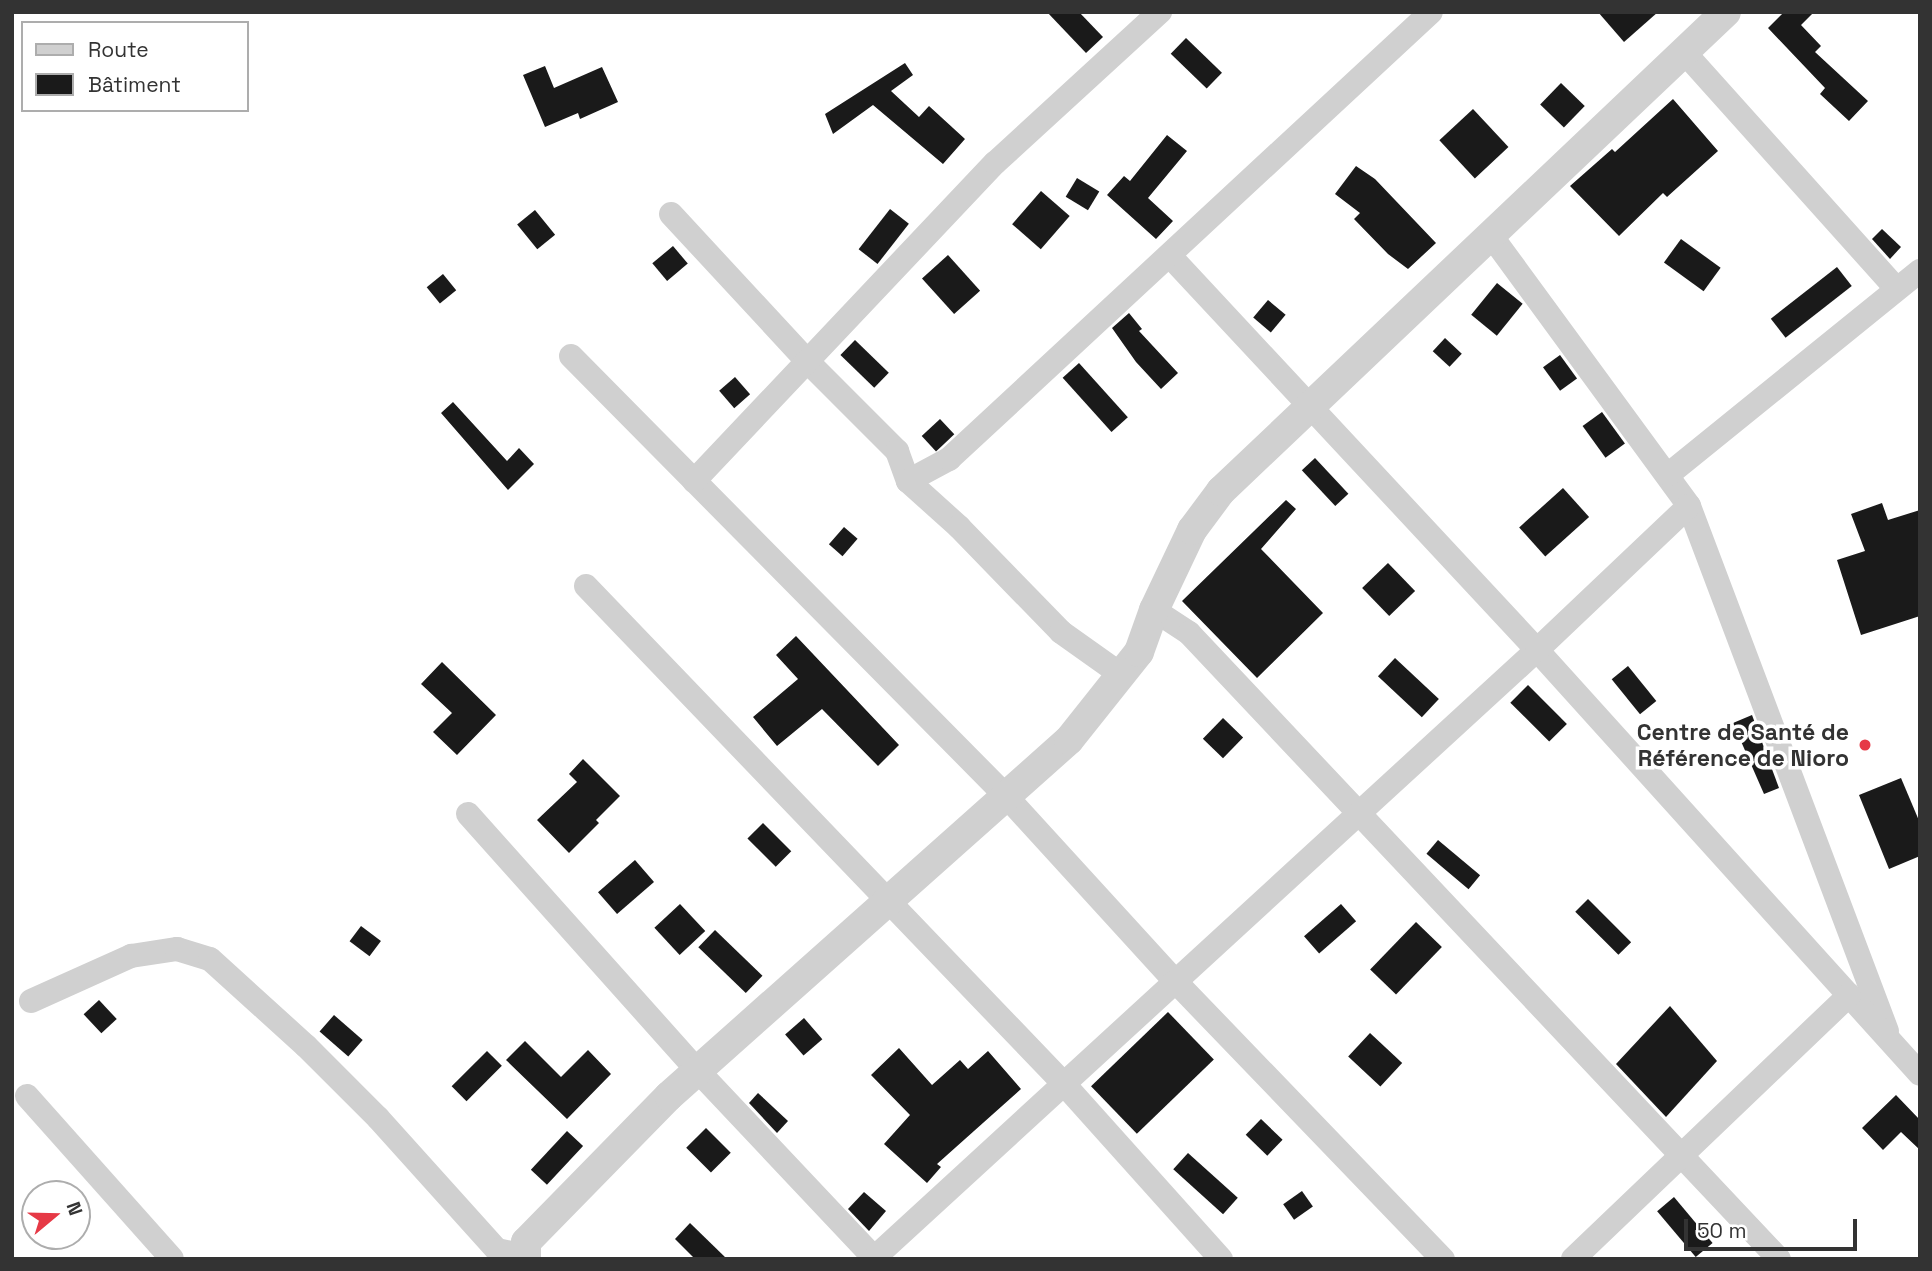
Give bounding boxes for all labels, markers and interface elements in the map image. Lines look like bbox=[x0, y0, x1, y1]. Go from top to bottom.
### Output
legend bbox=[21, 21, 248, 112]
text: Route bbox=[88, 36, 149, 63]
text: Bâtiment bbox=[88, 71, 181, 98]
place label: Centre de Santé de Référence de Nioro bbox=[1637, 718, 1849, 772]
marker: Centre de Santé de Référence de Nioro bbox=[1855, 735, 1875, 755]
north arrow bbox=[21, 1180, 91, 1250]
text: N bbox=[61, 1199, 88, 1219]
scale bar bbox=[1687, 1204, 1860, 1248]
text: 50 m bbox=[1697, 1217, 1747, 1244]

